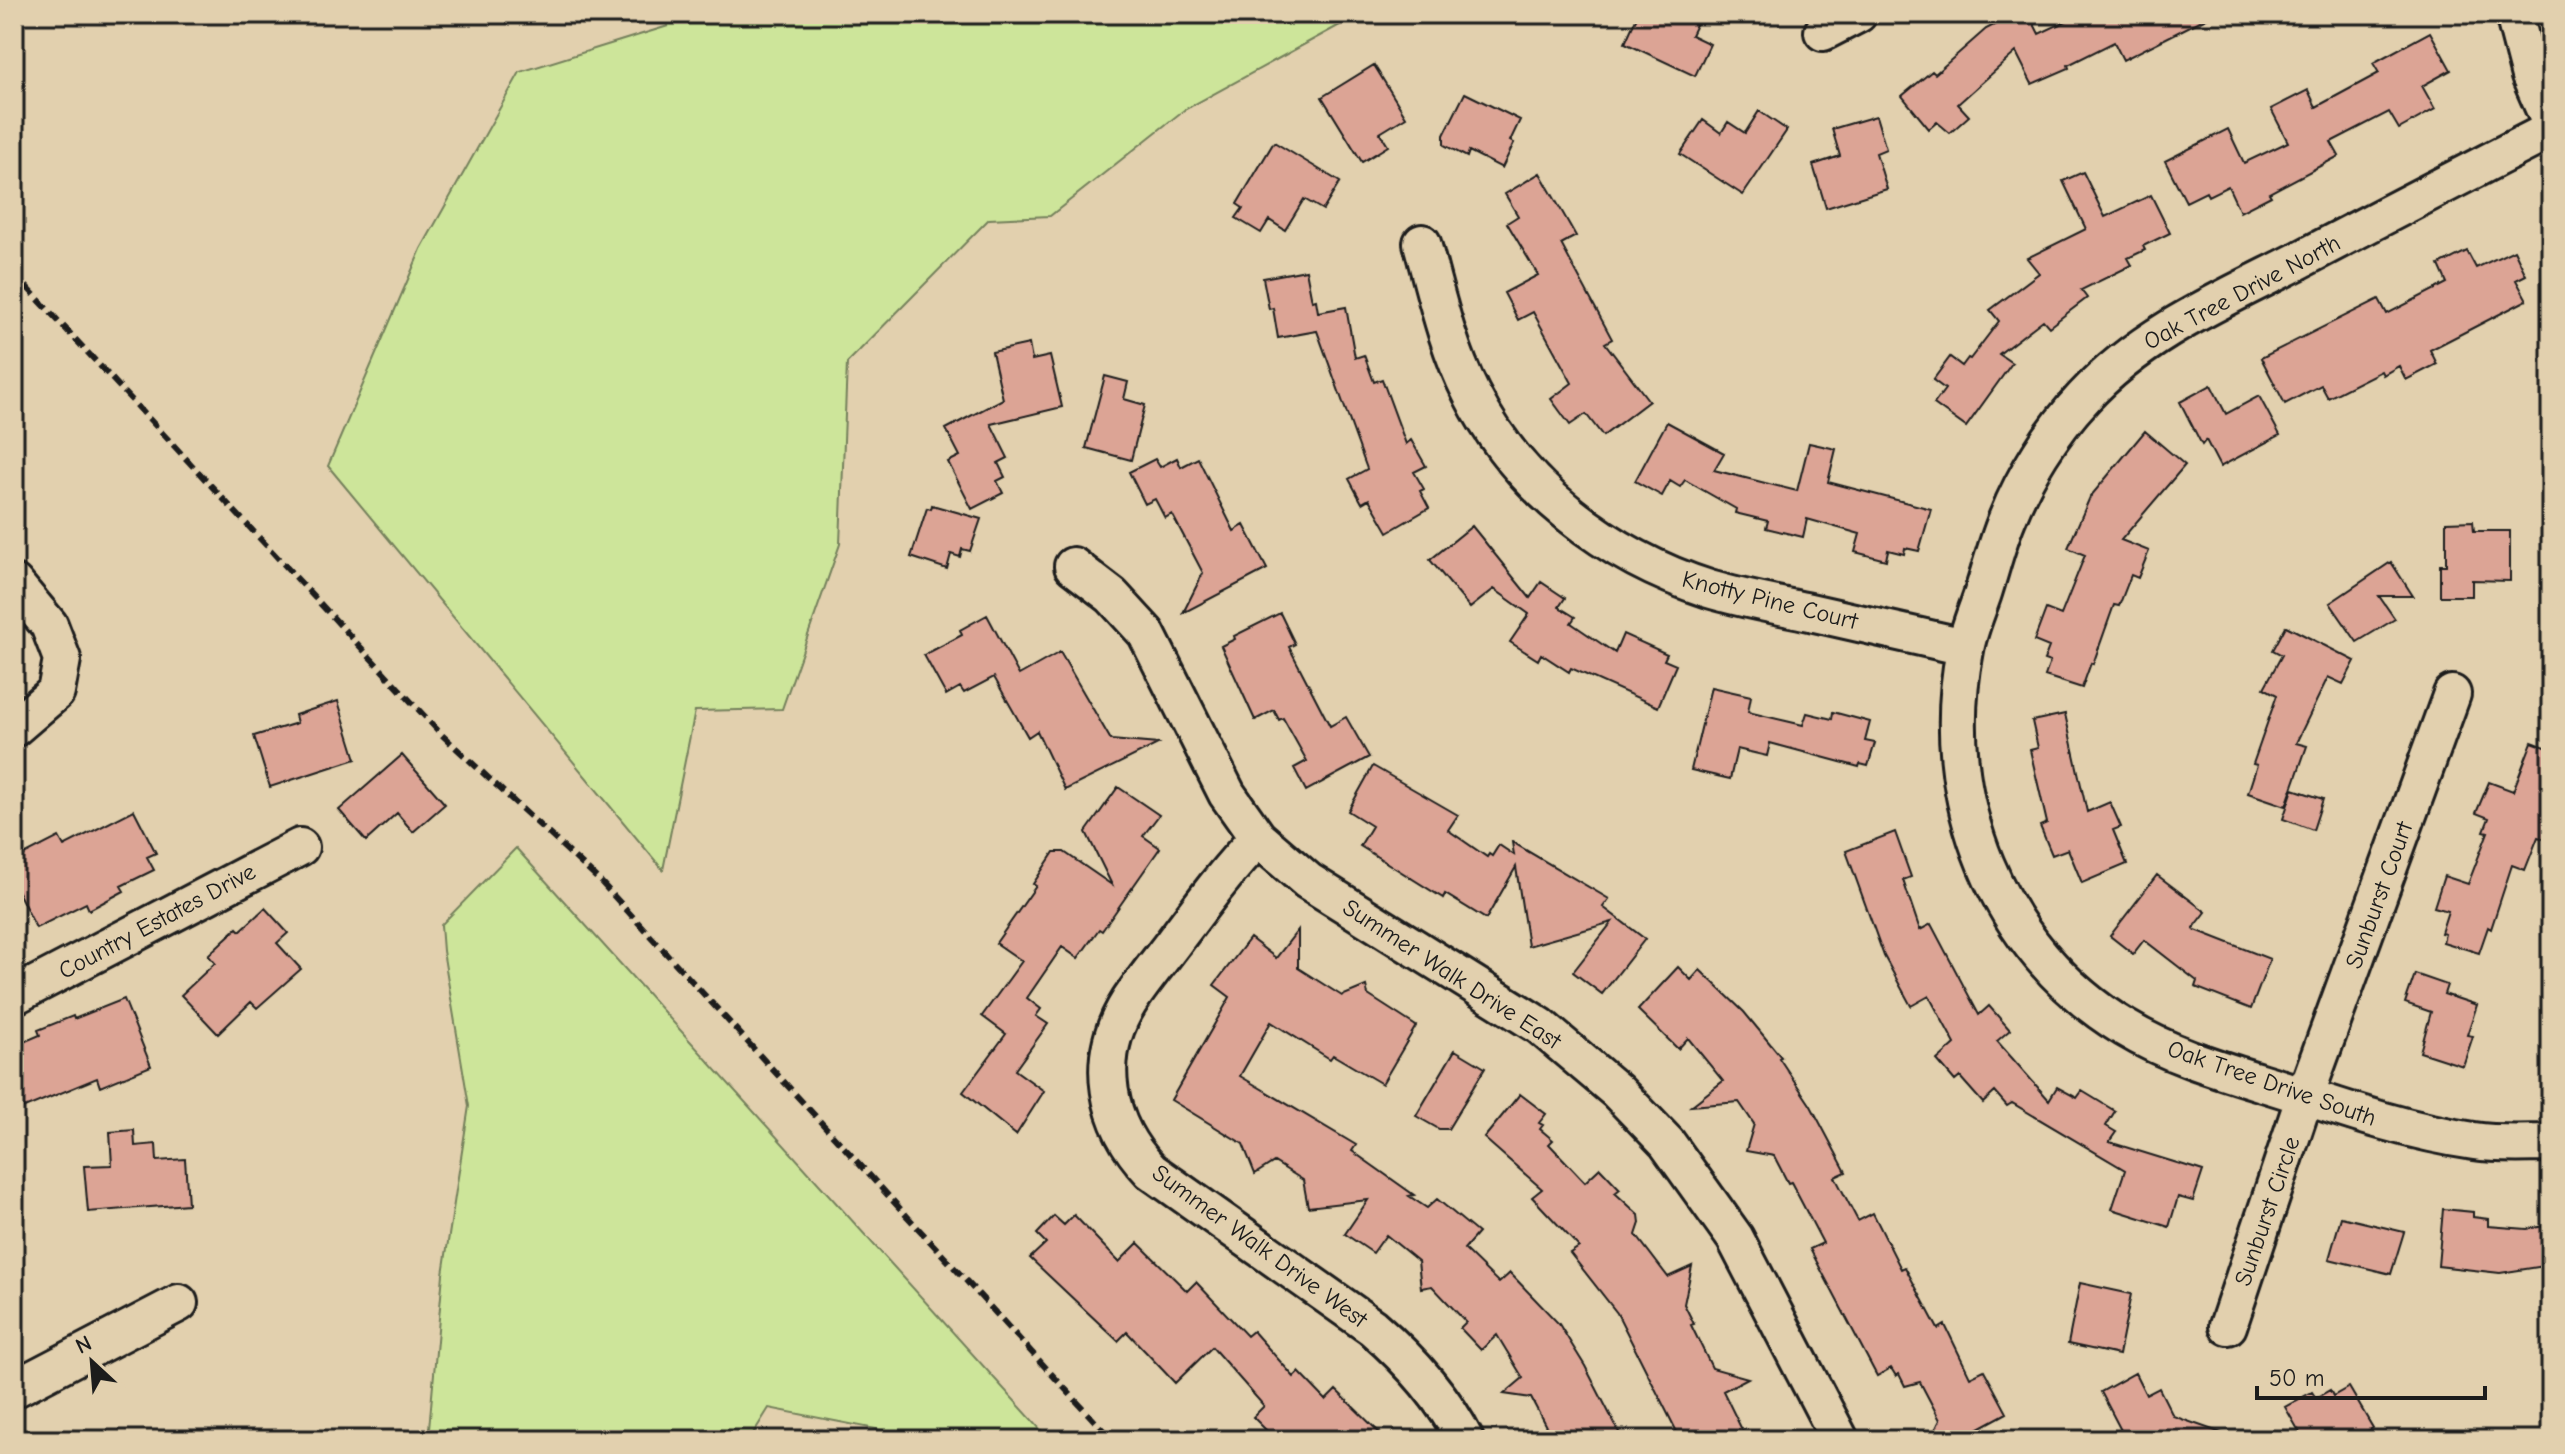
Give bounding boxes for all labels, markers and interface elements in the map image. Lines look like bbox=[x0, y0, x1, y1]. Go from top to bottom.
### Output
street label: Oak Tree Drive North bbox=[2139, 228, 2345, 356]
street label: Knotty Pine Court bbox=[1679, 565, 1862, 636]
street label: Sunburst Court bbox=[2339, 817, 2419, 972]
street label: Country Estates Drive bbox=[54, 857, 260, 985]
street label: Summer Walk Drive East bbox=[1338, 893, 1567, 1056]
street label: Oak Tree Drive South bbox=[2164, 1034, 2380, 1132]
street label: Sunburst Circle bbox=[2228, 1133, 2306, 1289]
street label: Summer Walk Drive West bbox=[1147, 1159, 1374, 1334]
north arrow bbox=[52, 1322, 132, 1402]
text: N bbox=[72, 1330, 96, 1360]
scale bar bbox=[2257, 1350, 2485, 1400]
text: 50 m bbox=[2269, 1364, 2325, 1392]

